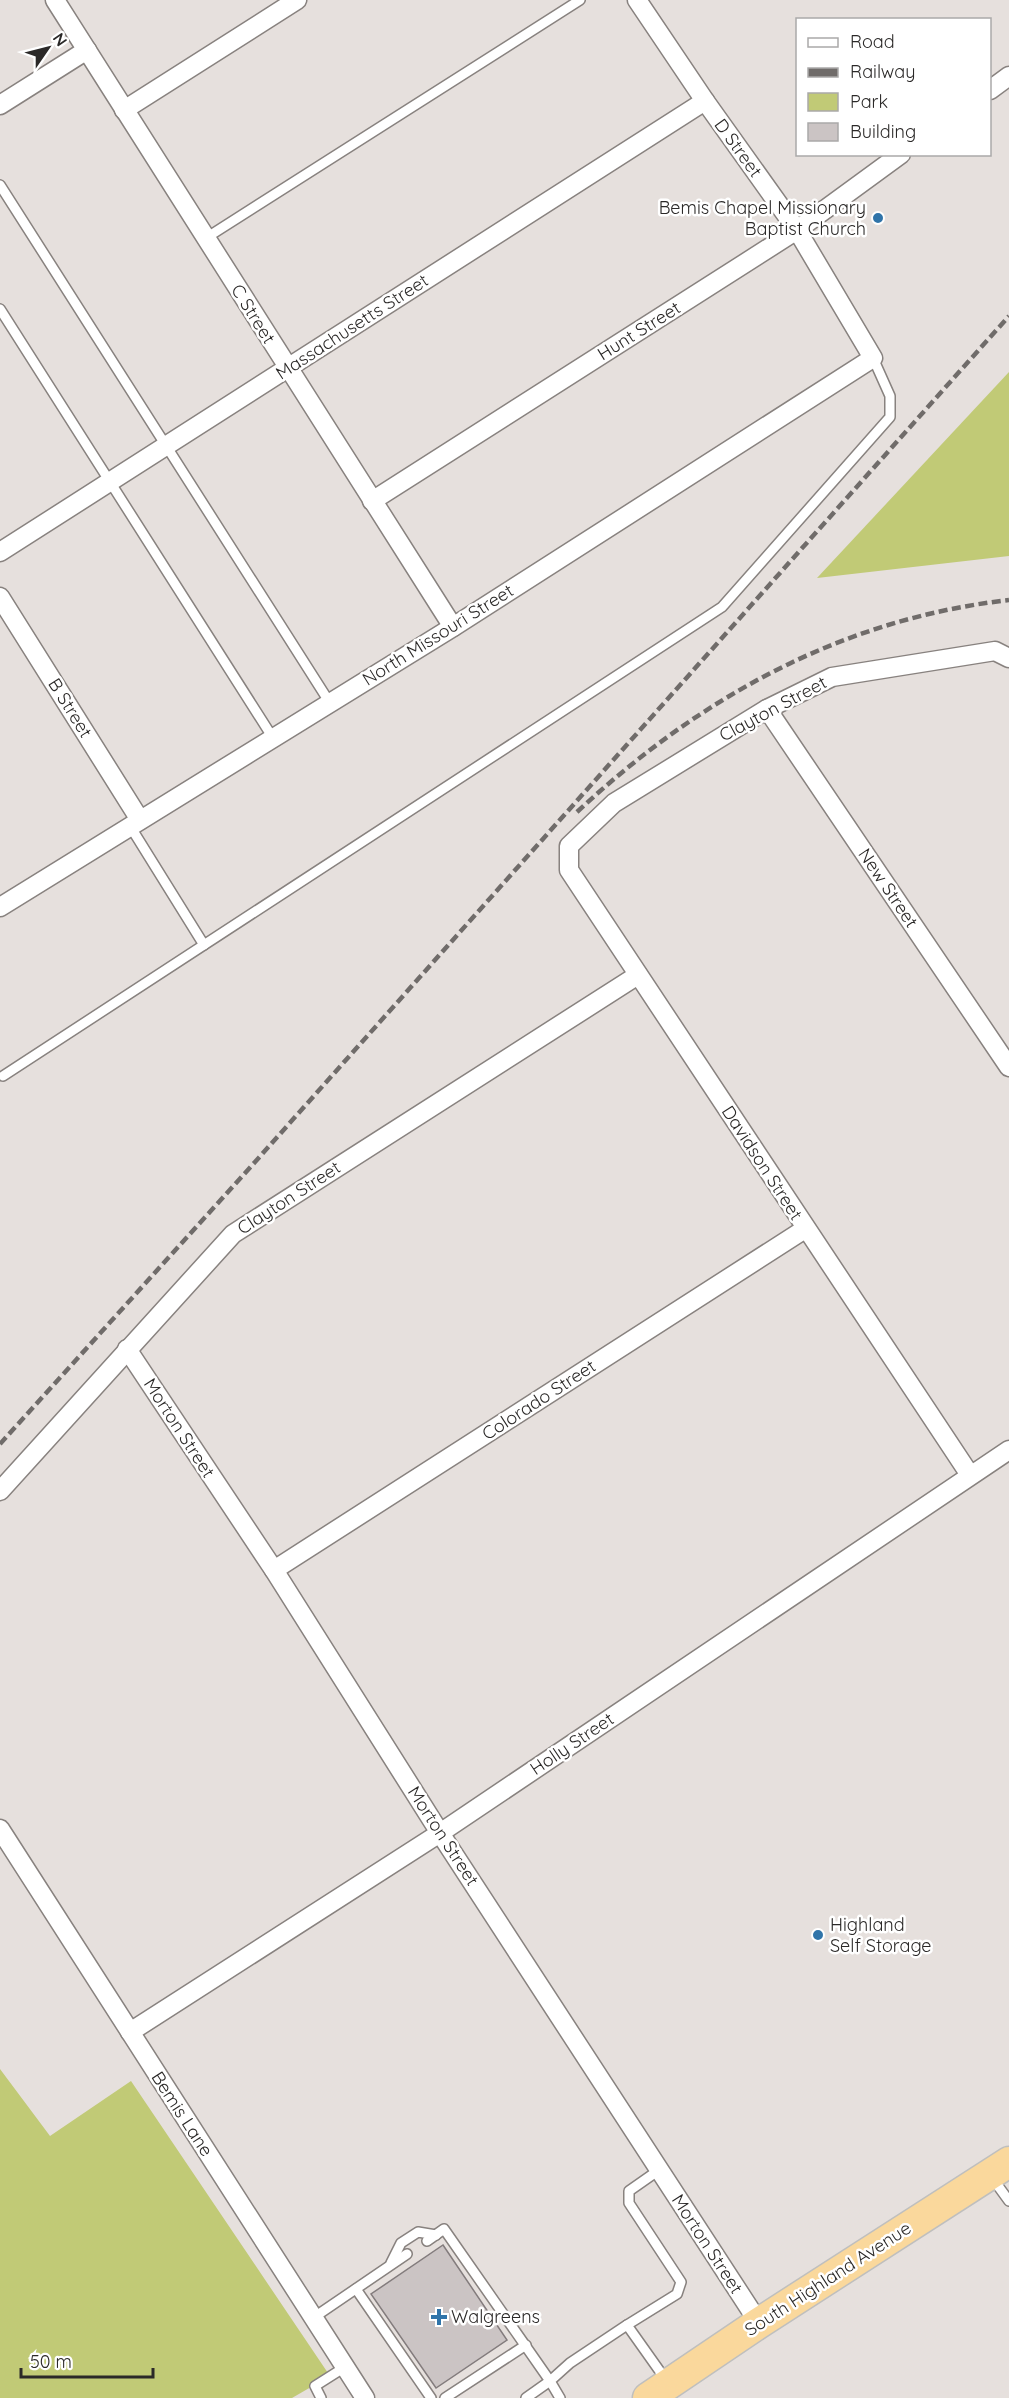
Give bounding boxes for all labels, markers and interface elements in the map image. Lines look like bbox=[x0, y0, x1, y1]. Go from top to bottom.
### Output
north arrow bbox=[18, 18, 78, 78]
legend bbox=[796, 18, 991, 156]
text: N bbox=[49, 29, 72, 50]
text: Road bbox=[850, 30, 895, 53]
text: Railway bbox=[850, 60, 916, 83]
text: Park bbox=[850, 90, 888, 113]
street label: D Street bbox=[709, 114, 767, 182]
text: Building bbox=[850, 120, 916, 143]
place label: Bemis Chapel Missionary Baptist Church bbox=[659, 196, 866, 240]
marker: Bemis Chapel Missionary Baptist Church bbox=[871, 211, 885, 225]
street label: Massachusetts Street bbox=[271, 269, 432, 384]
street label: C Street bbox=[226, 280, 281, 348]
street label: Hunt Street bbox=[593, 296, 685, 365]
street label: North Missouri Street bbox=[358, 579, 518, 690]
street label: Clayton Street bbox=[715, 671, 830, 747]
street label: B Street bbox=[43, 674, 98, 742]
street label: New Street bbox=[853, 844, 923, 932]
street label: Davidson Street bbox=[717, 1101, 808, 1224]
street label: Clayton Street bbox=[233, 1156, 345, 1239]
street label: Colorado Street bbox=[478, 1354, 600, 1445]
street label: Morton Street bbox=[139, 1374, 220, 1482]
street label: Holly Street bbox=[525, 1707, 618, 1780]
street label: Morton Street bbox=[403, 1782, 484, 1890]
place label: Highland Self Storage bbox=[830, 1913, 931, 1957]
marker: Highland Self Storage bbox=[811, 1928, 825, 1942]
street label: Bemis Lane bbox=[146, 2067, 218, 2160]
street label: Morton Street bbox=[667, 2190, 748, 2298]
street label: South Highland Avenue bbox=[740, 2216, 915, 2341]
place label: Walgreens bbox=[451, 2305, 540, 2328]
marker: Walgreens bbox=[432, 2310, 446, 2324]
scale bar bbox=[21, 2341, 153, 2379]
text: 50 m bbox=[30, 2350, 72, 2373]

